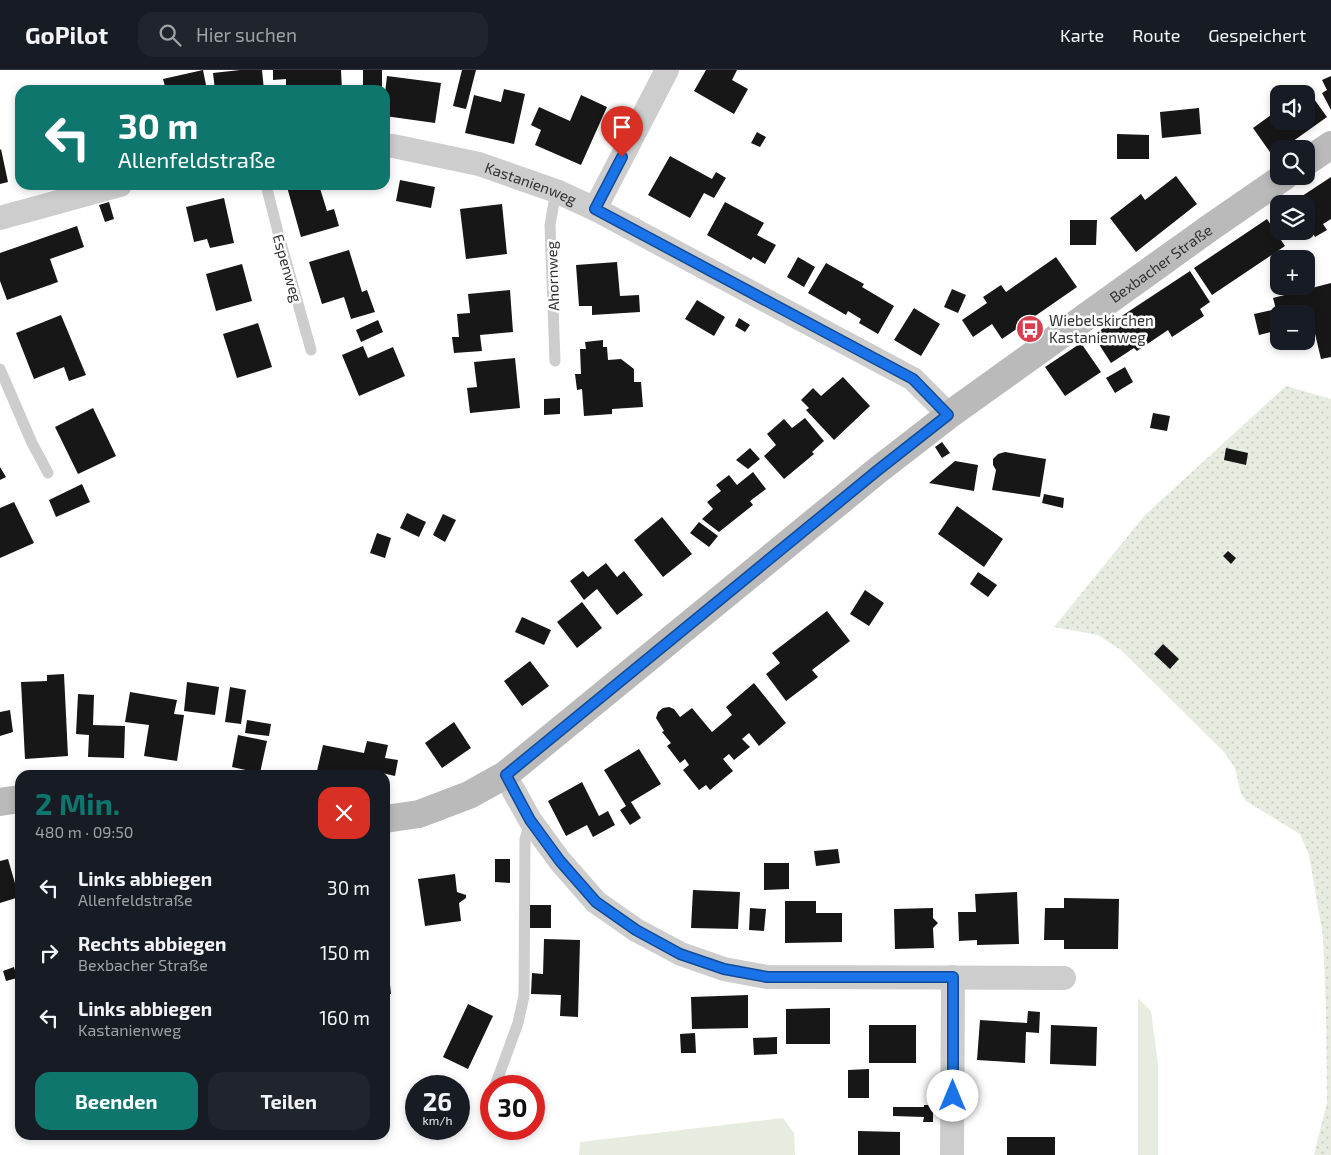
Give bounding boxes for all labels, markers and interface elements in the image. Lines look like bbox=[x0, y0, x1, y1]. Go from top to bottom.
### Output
search box bbox=[138, 12, 488, 57]
text: GoPilot bbox=[25, 20, 108, 49]
icon: search bbox=[156, 21, 184, 49]
text: Hier suchen bbox=[196, 23, 297, 46]
text: Karte bbox=[1060, 24, 1104, 46]
text: Route bbox=[1132, 24, 1180, 46]
text: Gespeichert bbox=[1208, 24, 1306, 46]
map controls bbox=[1270, 85, 1315, 350]
button: sound bbox=[1270, 85, 1315, 130]
text: 30 m bbox=[118, 104, 198, 146]
icon: left bbox=[35, 105, 100, 170]
pin bbox=[601, 106, 643, 157]
icon: arrive bbox=[608, 113, 636, 141]
button: search bbox=[1270, 140, 1315, 185]
text: Allenfeldstraße bbox=[118, 146, 276, 172]
street label: Kastanienweg bbox=[482, 158, 580, 209]
button: layers bbox=[1270, 195, 1315, 240]
street label: Bexbacher Straße bbox=[1106, 220, 1215, 306]
street label: Espenweg bbox=[270, 232, 307, 305]
street label: Ahornweg bbox=[542, 240, 562, 311]
button: + bbox=[1270, 250, 1315, 295]
button: − bbox=[1270, 305, 1315, 350]
place label: Wiebelskirchen Kastanienweg bbox=[1049, 311, 1154, 346]
bus stop icon: Wiebelskirchen Kastanienweg bbox=[1015, 314, 1045, 344]
text: 2 Min. bbox=[35, 785, 120, 821]
button: close bbox=[318, 787, 370, 839]
text: 480 m · 09:50 bbox=[35, 822, 134, 841]
text: Links abbiegen bbox=[78, 867, 212, 890]
icon: left bbox=[35, 874, 63, 902]
text: 30 m bbox=[327, 876, 370, 899]
text: Allenfeldstraße bbox=[78, 890, 193, 909]
text: Rechts abbiegen bbox=[78, 932, 226, 955]
icon: right bbox=[35, 939, 63, 967]
text: 150 m bbox=[320, 941, 370, 964]
text: Bexbacher Straße bbox=[78, 955, 208, 974]
text: Links abbiegen bbox=[78, 997, 212, 1020]
icon: left bbox=[35, 1004, 63, 1032]
text: 160 m bbox=[319, 1006, 370, 1029]
text: Kastanienweg bbox=[78, 1020, 181, 1039]
position arrow bbox=[926, 1069, 978, 1121]
button: Beenden bbox=[35, 1072, 198, 1130]
button: Teilen bbox=[208, 1072, 370, 1130]
speed limit sign: 30 bbox=[480, 1075, 545, 1140]
text: 26 bbox=[423, 1086, 452, 1116]
text: km/h bbox=[423, 1113, 452, 1127]

